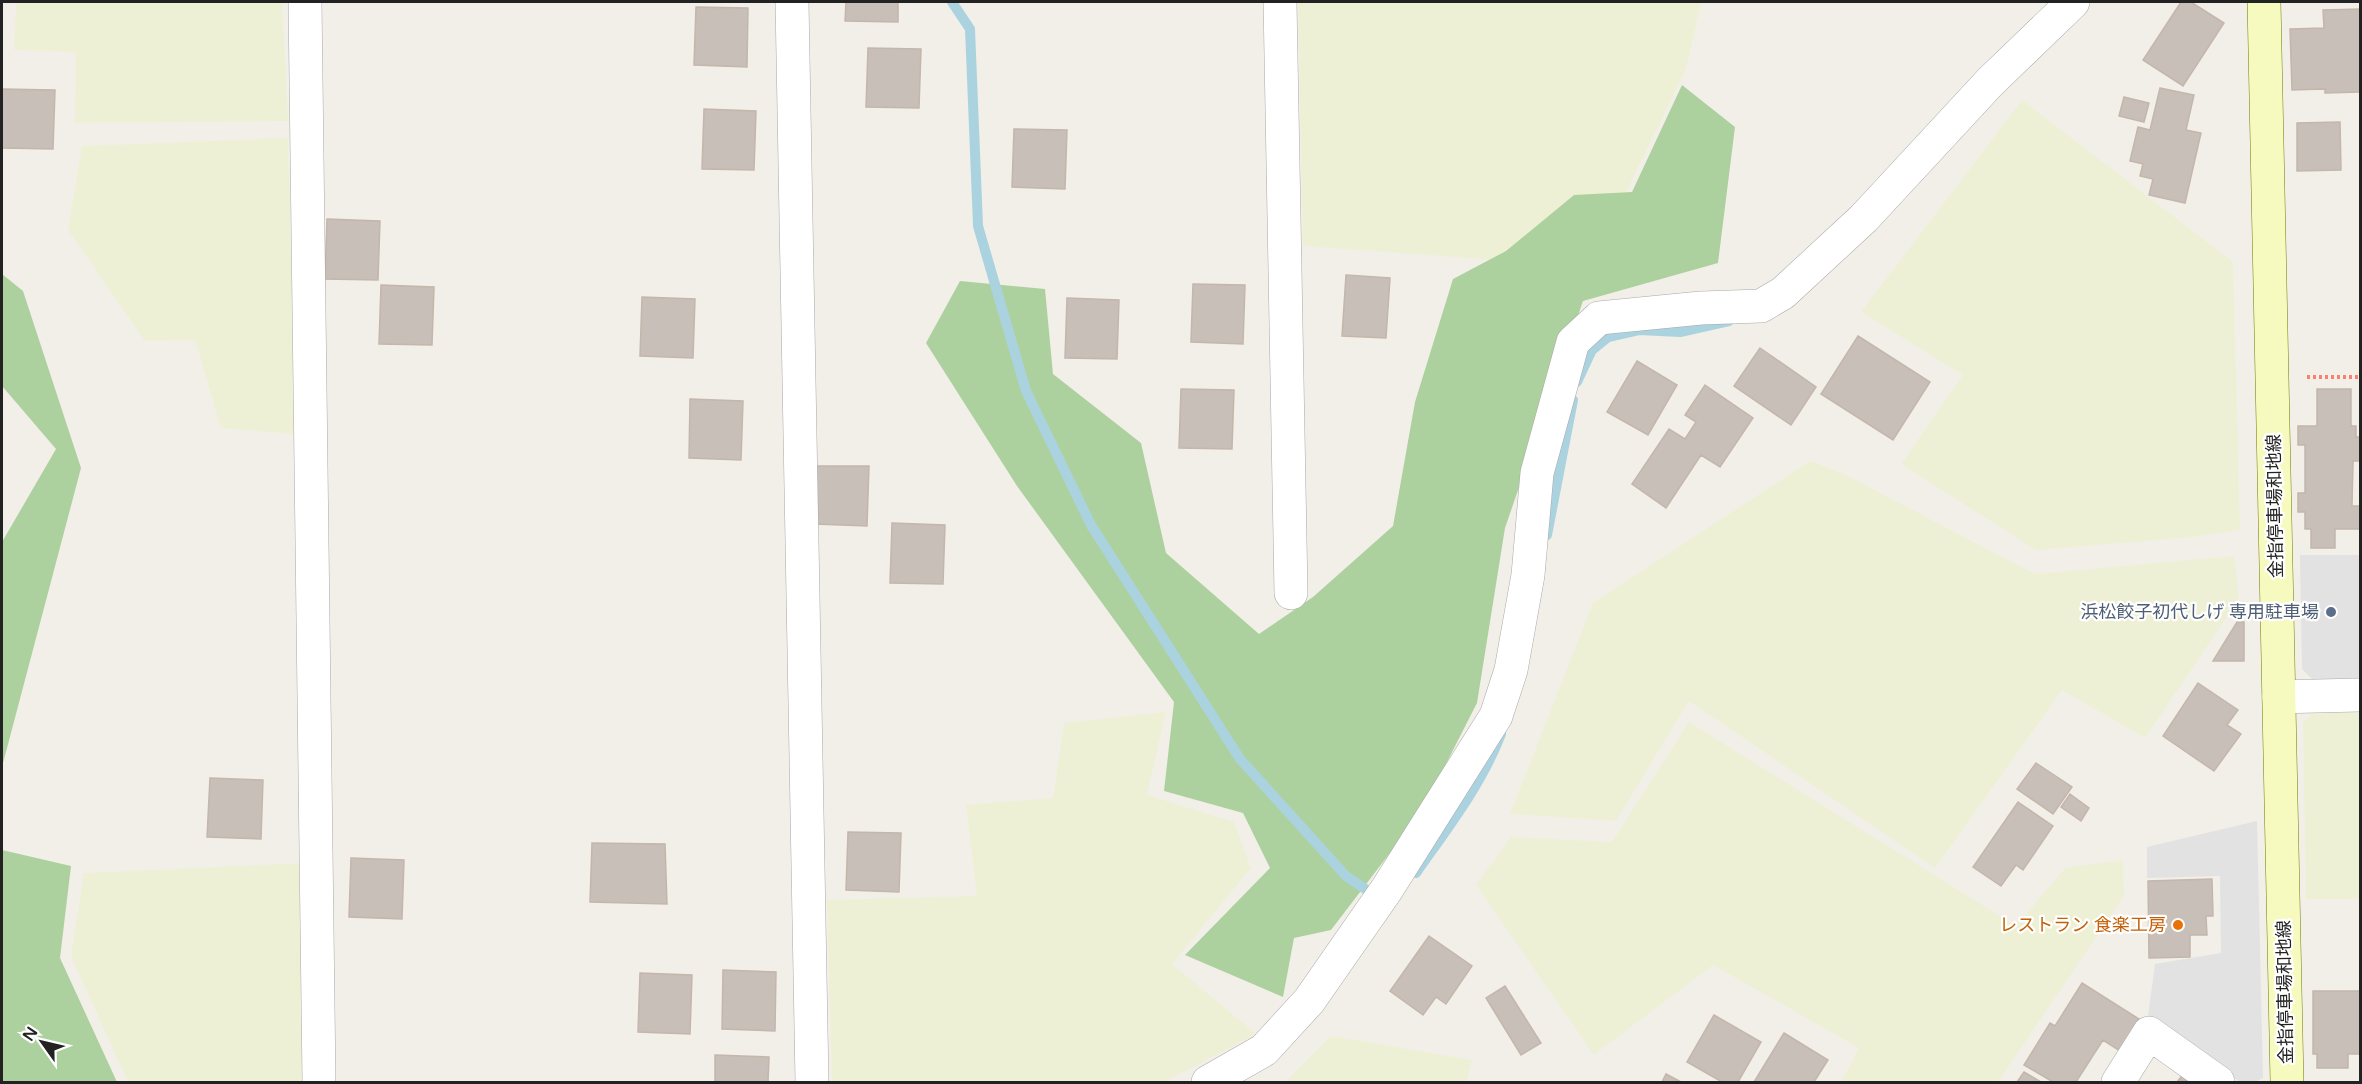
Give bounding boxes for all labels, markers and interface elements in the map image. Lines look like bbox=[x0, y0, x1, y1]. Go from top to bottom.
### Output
street label: 金指停車場和地線 bbox=[2263, 434, 2287, 578]
place label: 浜松餃子初代しげ 専用駐車場 bbox=[2080, 601, 2319, 623]
marker: 浜松餃子初代しげ 専用駐車場 bbox=[2324, 605, 2338, 619]
place label: レストラン 食楽工房 bbox=[1999, 914, 2166, 936]
marker: レストラン 食楽工房 bbox=[2171, 918, 2185, 932]
street label: 金指停車場和地線 bbox=[2273, 920, 2297, 1064]
north arrow bbox=[12, 1012, 72, 1072]
text: N bbox=[19, 1023, 42, 1045]

